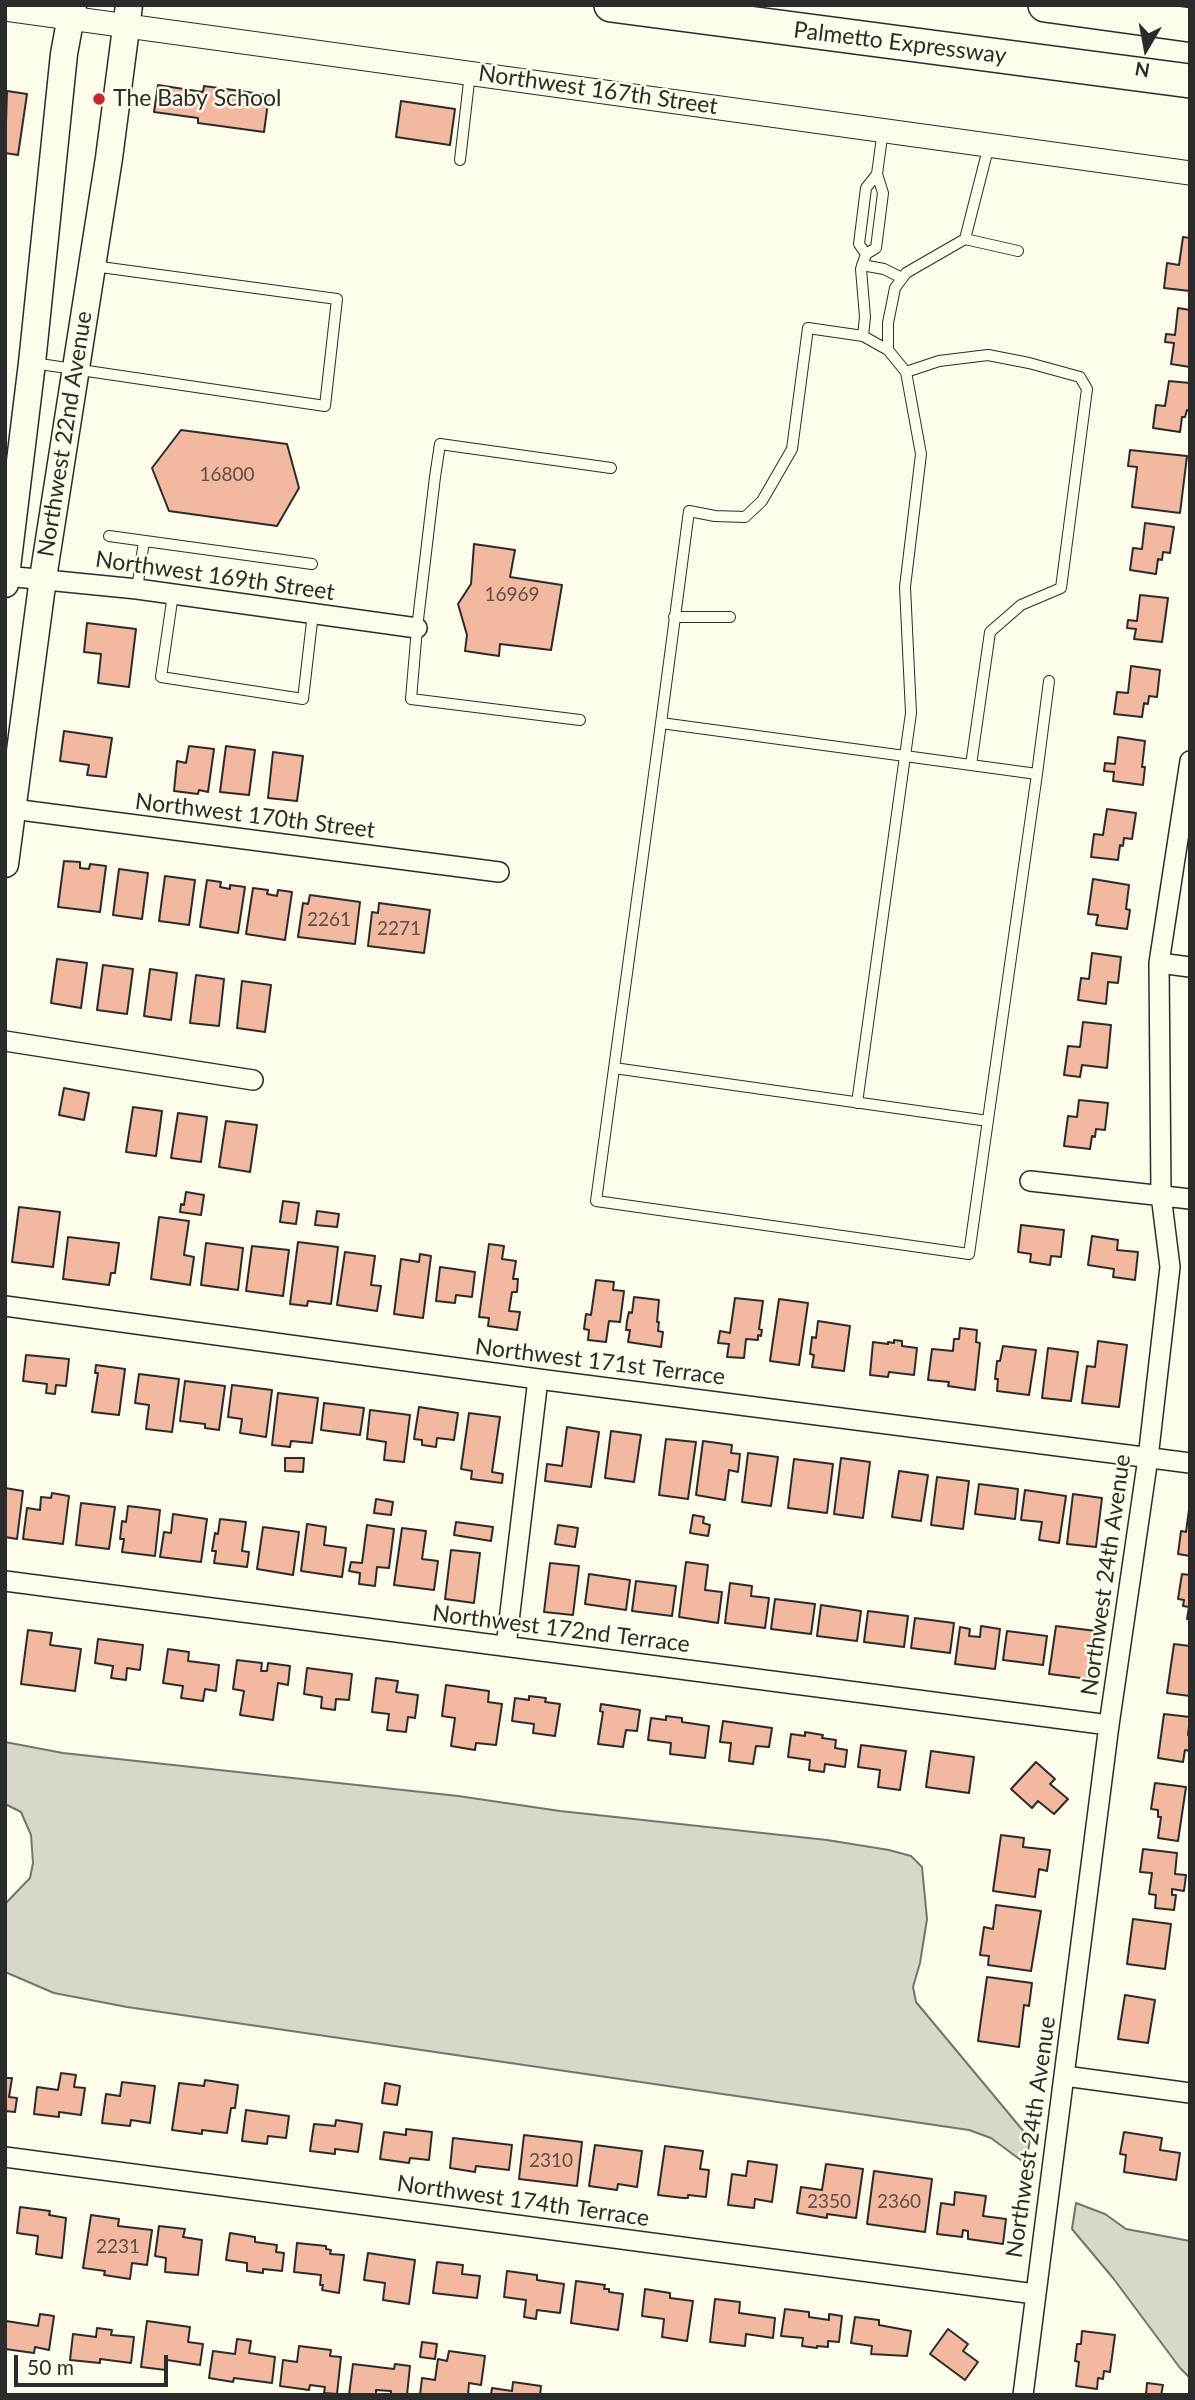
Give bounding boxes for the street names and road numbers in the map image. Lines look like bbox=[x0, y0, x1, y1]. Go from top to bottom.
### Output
street label: Palmetto Expressway bbox=[792, 16, 1008, 70]
street label: Northwest 167th Street bbox=[477, 60, 719, 120]
street label: Northwest 22nd Avenue bbox=[32, 309, 98, 559]
street label: Northwest 169th Street bbox=[94, 546, 336, 606]
street label: Northwest 170th Street bbox=[134, 788, 376, 844]
street label: Northwest 171st Terrace bbox=[473, 1333, 727, 1391]
street label: Northwest 24th Avenue bbox=[1075, 1452, 1137, 1698]
street label: Northwest 172nd Terrace bbox=[431, 1600, 691, 1658]
street label: Northwest 24th Avenue bbox=[1000, 2014, 1062, 2260]
street label: Northwest 174th Terrace bbox=[395, 2170, 651, 2232]

